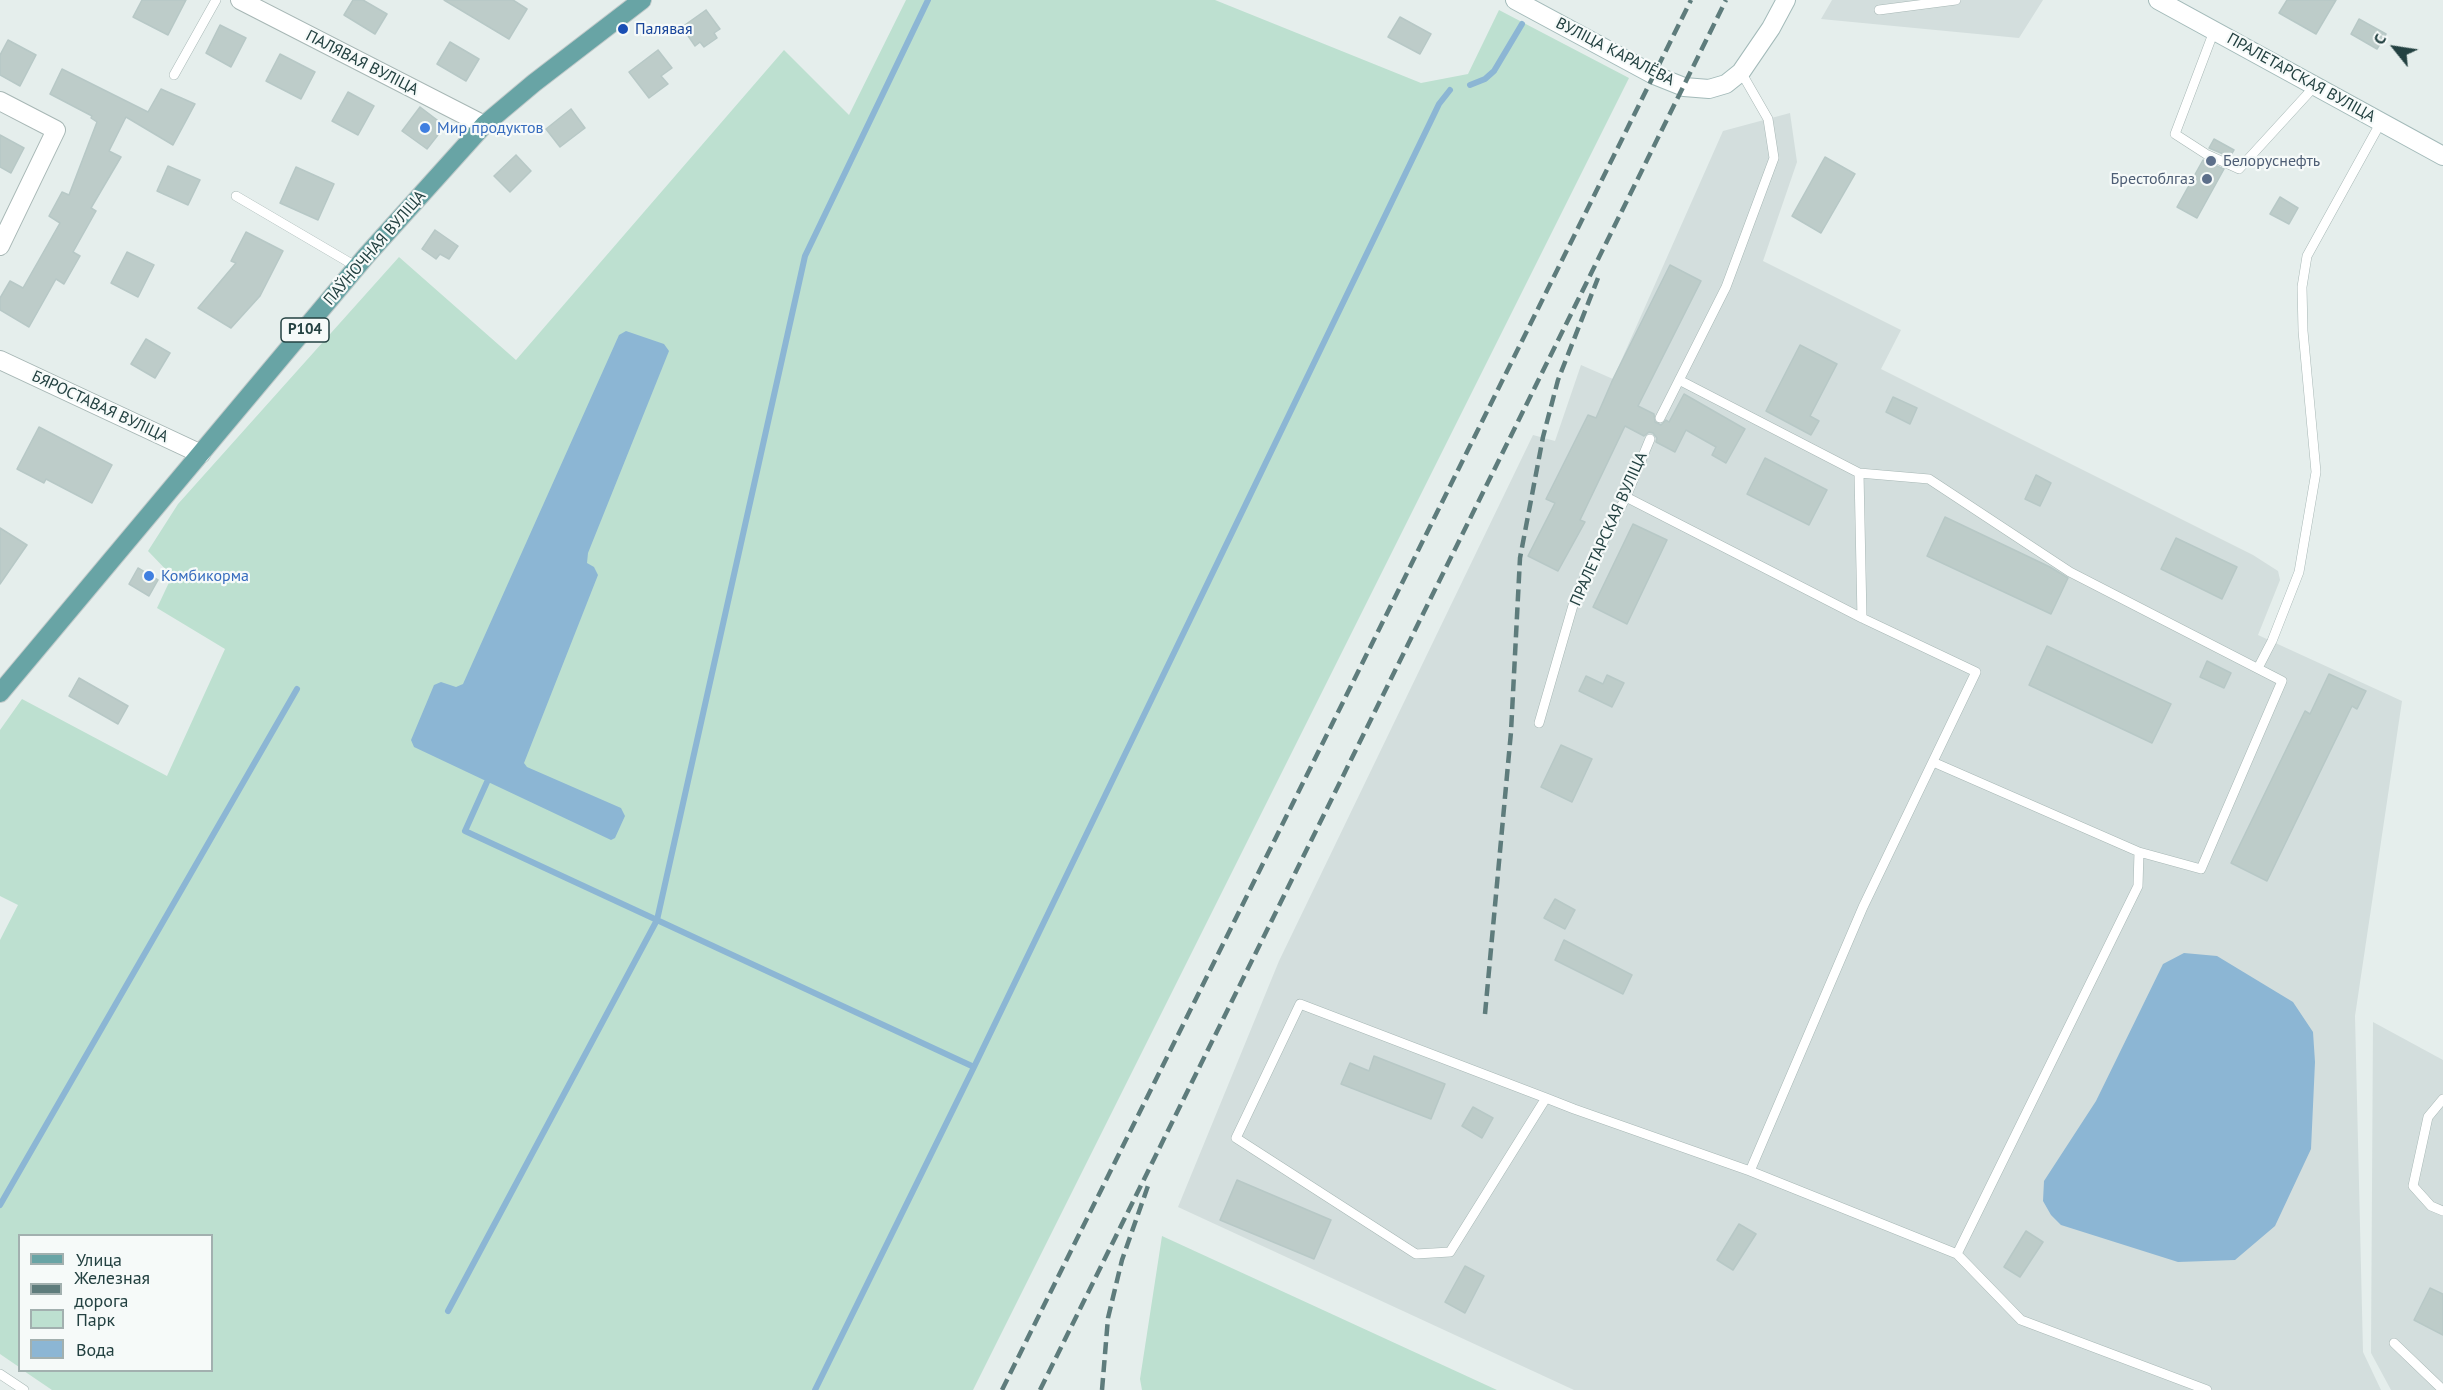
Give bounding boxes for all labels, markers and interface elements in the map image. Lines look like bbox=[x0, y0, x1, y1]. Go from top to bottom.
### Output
street label: ВУЛІЦА КАРАЛЁВА bbox=[1552, 14, 1678, 90]
north arrow bbox=[2365, 18, 2425, 78]
place label: Палявая bbox=[635, 19, 693, 39]
marker: Палявая bbox=[616, 22, 630, 36]
street label: ПАЛЯВАЯ ВУЛІЦА bbox=[303, 26, 421, 100]
street label: ПРАЛЕТАРСКАЯ ВУЛІЦА bbox=[2224, 29, 2378, 127]
place label: Мир продуктов bbox=[437, 118, 543, 138]
marker: Мир продуктов bbox=[418, 121, 432, 135]
place label: Белоруснефть bbox=[2223, 151, 2320, 171]
marker: Белоруснефть bbox=[2204, 154, 2218, 168]
place label: Брестоблгаз bbox=[2111, 169, 2195, 189]
marker: Брестоблгаз bbox=[2200, 172, 2214, 186]
street label: ПАЎНОЧНАЯ ВУЛІЦА bbox=[320, 187, 430, 309]
road number: Р104 bbox=[281, 318, 329, 342]
street label: БЯРОСТАВАЯ ВУЛІЦА bbox=[29, 367, 171, 447]
street label: ПРАЛЕТАРСКАЯ ВУЛІЦА bbox=[1566, 449, 1652, 609]
place label: Комбикорма bbox=[161, 566, 249, 586]
marker: Комбикорма bbox=[142, 569, 156, 583]
legend bbox=[18, 1234, 213, 1372]
text: Улица bbox=[76, 1248, 122, 1271]
text: Железная дорога bbox=[74, 1266, 150, 1312]
text: Парк bbox=[76, 1308, 115, 1331]
text: Вода bbox=[76, 1338, 115, 1361]

